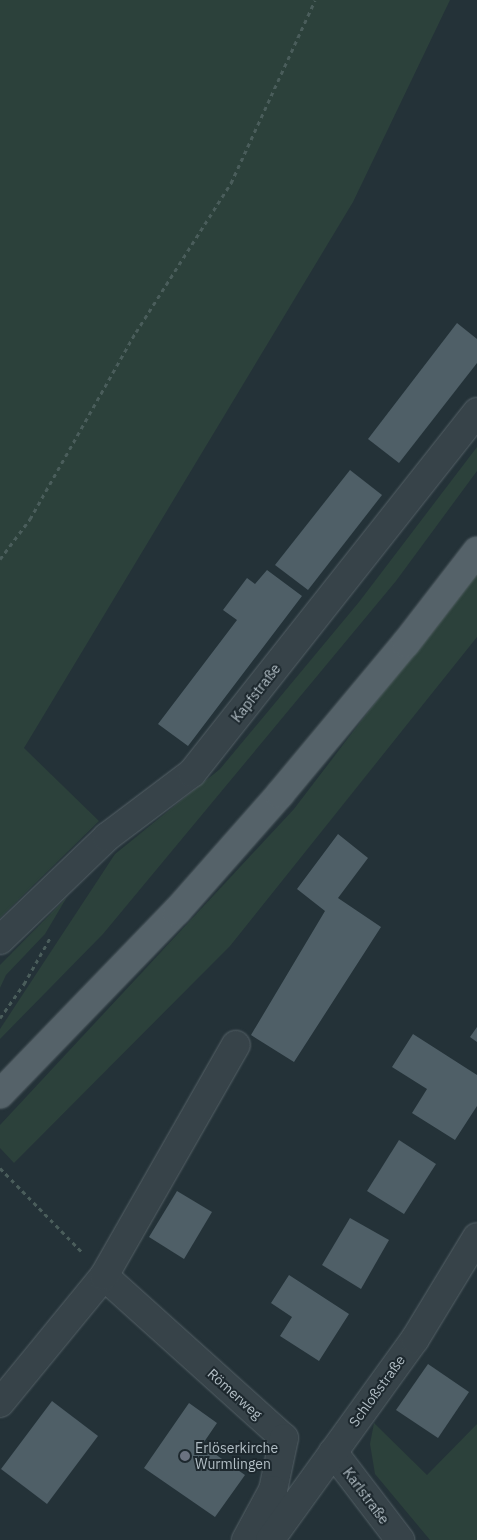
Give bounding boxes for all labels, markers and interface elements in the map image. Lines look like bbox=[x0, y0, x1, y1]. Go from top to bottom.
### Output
street label: Kapfstraße bbox=[228, 660, 284, 726]
street label: Schloßstraße bbox=[345, 1352, 409, 1430]
street label: Römerweg bbox=[204, 1365, 266, 1423]
place label: Erlöserkirche Wurmlingen bbox=[195, 1440, 278, 1472]
marker: Erlöserkirche Wurmlingen bbox=[179, 1450, 191, 1462]
street label: Karlstraße bbox=[339, 1465, 393, 1527]

